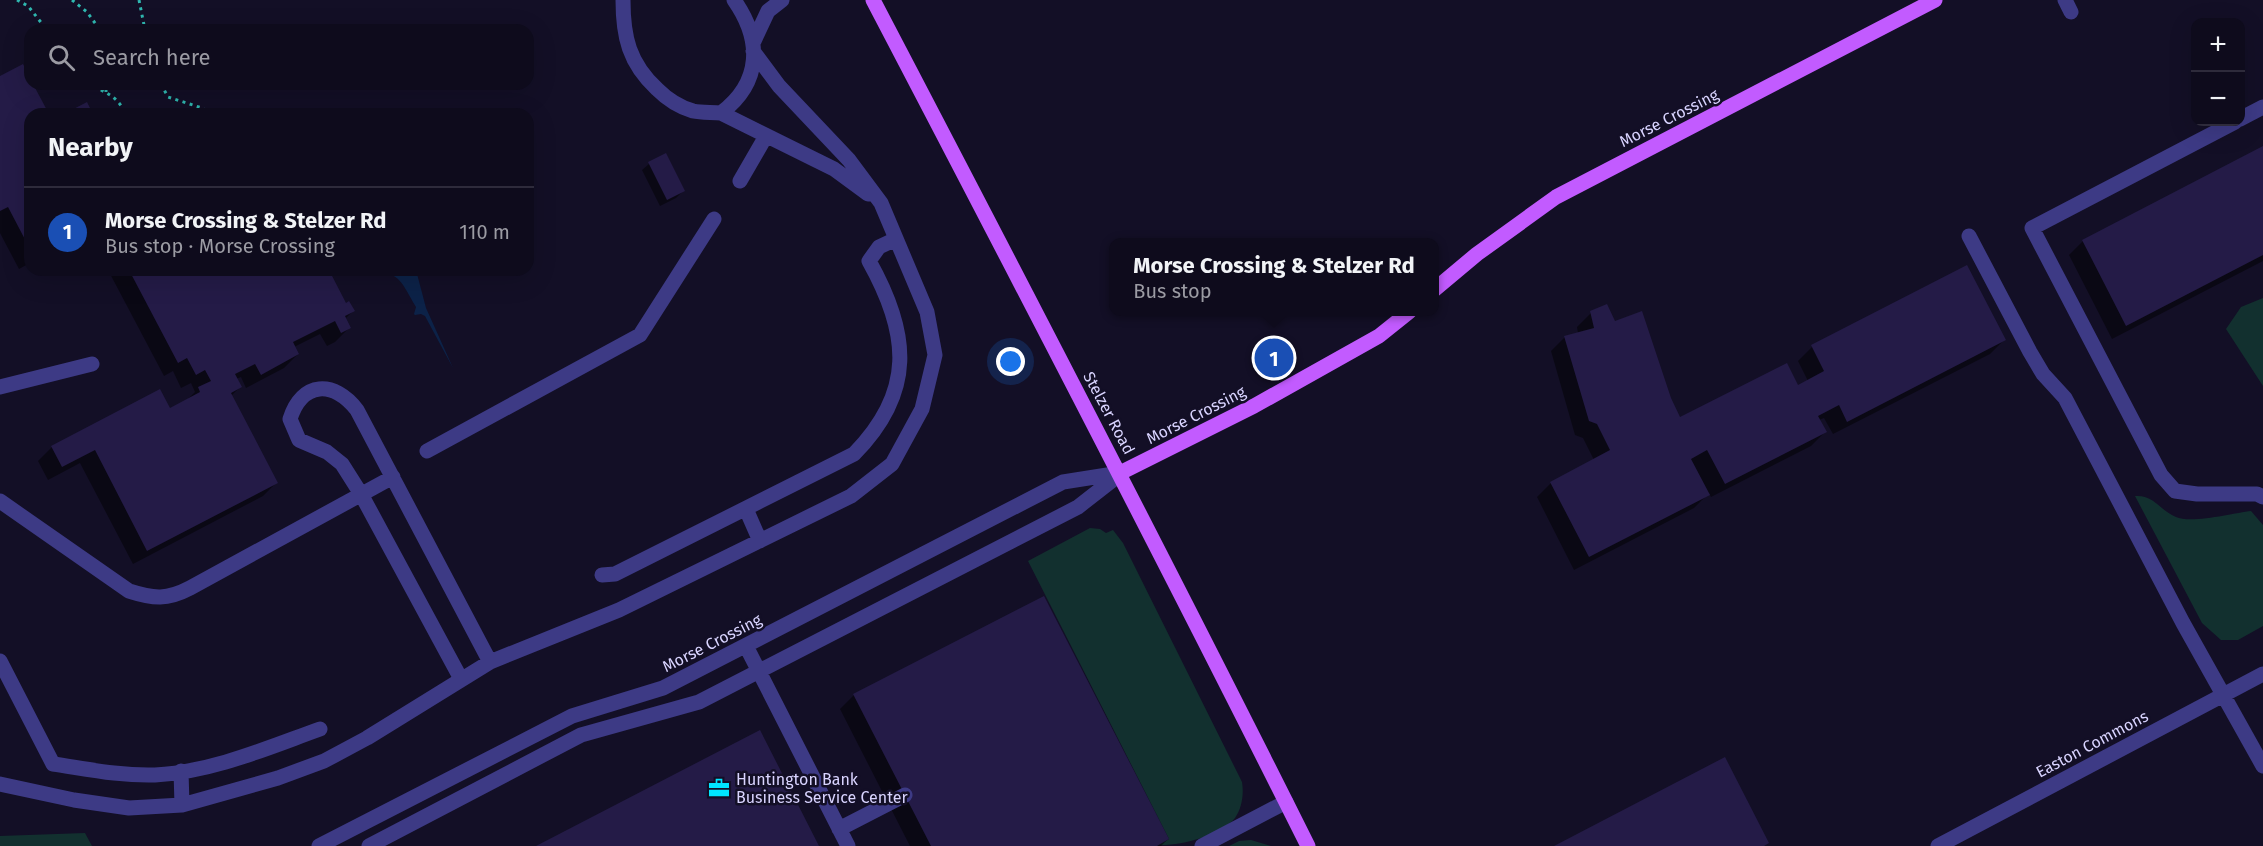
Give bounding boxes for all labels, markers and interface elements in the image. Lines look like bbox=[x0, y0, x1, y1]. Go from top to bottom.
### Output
map controls bbox=[2191, 18, 2245, 126]
button: + bbox=[2191, 18, 2245, 72]
search box bbox=[24, 24, 534, 90]
icon: search bbox=[45, 41, 78, 74]
text: Search here bbox=[93, 44, 211, 71]
button: − bbox=[2191, 72, 2245, 126]
street label: Morse Crossing bbox=[1616, 85, 1722, 151]
text: Nearby bbox=[48, 132, 133, 163]
text: Morse Crossing & Stelzer Rd bbox=[105, 207, 386, 234]
text: 1 bbox=[63, 220, 72, 244]
text: 110 m bbox=[459, 220, 510, 244]
text: Bus stop · Morse Crossing bbox=[105, 234, 335, 258]
popup bbox=[1109, 238, 1439, 316]
text: Morse Crossing & Stelzer Rd bbox=[1133, 252, 1415, 279]
text: Bus stop bbox=[1133, 279, 1212, 303]
pin: 1 bbox=[1254, 336, 1294, 380]
your location bbox=[996, 347, 1025, 376]
street label: Stelzer Road bbox=[1079, 368, 1139, 458]
street label: Morse Crossing bbox=[1143, 382, 1249, 448]
street label: Morse Crossing bbox=[659, 610, 765, 676]
street label: Easton Commons bbox=[2033, 706, 2151, 782]
place label: Huntington Bank Business Service Center bbox=[736, 770, 908, 807]
office icon: Huntington Bank Business Service Center bbox=[707, 776, 731, 800]

